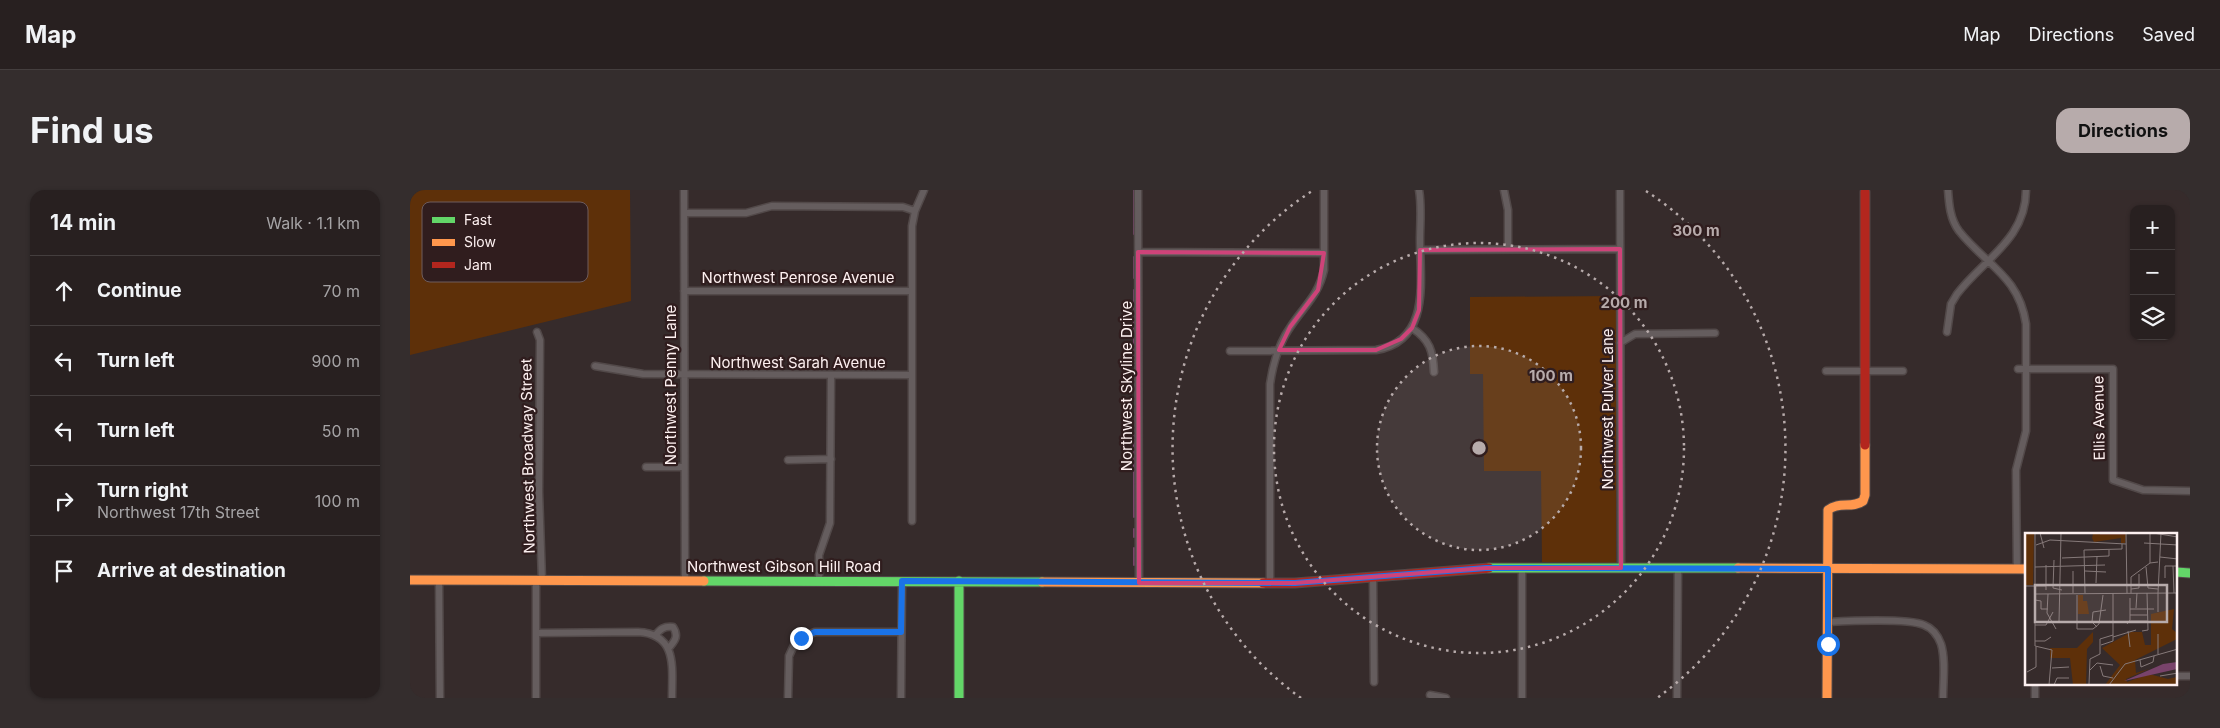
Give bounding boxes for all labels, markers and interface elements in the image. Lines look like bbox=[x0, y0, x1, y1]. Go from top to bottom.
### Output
text: Map bbox=[25, 20, 76, 49]
text: Map bbox=[1963, 24, 2001, 45]
text: Directions bbox=[2029, 24, 2114, 45]
text: Saved bbox=[2142, 24, 2195, 45]
button: Directions bbox=[2056, 108, 2190, 153]
text: Find us bbox=[30, 109, 154, 151]
legend bbox=[422, 202, 588, 282]
map controls bbox=[2130, 205, 2175, 340]
button: + bbox=[2130, 205, 2175, 250]
text: 14 min bbox=[50, 210, 116, 235]
text: Fast bbox=[464, 211, 492, 228]
text: Walk · 1.1 km bbox=[266, 213, 360, 233]
text: 300 m bbox=[1672, 221, 1720, 240]
text: Slow bbox=[464, 233, 496, 250]
button: − bbox=[2130, 250, 2175, 295]
text: Jam bbox=[464, 256, 492, 273]
street label: Northwest Penrose Avenue bbox=[702, 268, 894, 287]
icon: ahead bbox=[50, 277, 78, 305]
text: Continue bbox=[97, 279, 182, 302]
text: 70 m bbox=[323, 281, 360, 301]
text: 200 m bbox=[1601, 293, 1647, 312]
button: layers bbox=[2130, 295, 2175, 340]
street label: Northwest Skyline Drive bbox=[1117, 301, 1136, 471]
street label: Northwest Penny Lane bbox=[661, 305, 680, 465]
street label: Northwest Pulver Lane bbox=[1598, 328, 1617, 490]
icon: left bbox=[50, 347, 78, 375]
text: Turn left bbox=[97, 349, 175, 372]
text: 900 m bbox=[311, 351, 360, 371]
street label: Northwest Sarah Avenue bbox=[710, 353, 886, 372]
street label: Northwest Broadway Street bbox=[516, 358, 539, 554]
text: 100 m bbox=[1529, 366, 1573, 385]
street label: Ellis Avenue bbox=[2088, 375, 2109, 461]
icon: left bbox=[50, 417, 78, 445]
text: Turn left bbox=[97, 419, 175, 442]
text: 50 m bbox=[322, 421, 360, 441]
centre of rings bbox=[1470, 439, 1488, 457]
text: Turn right bbox=[97, 479, 188, 502]
icon: right bbox=[50, 487, 78, 515]
text: 100 m bbox=[315, 491, 360, 511]
text: Northwest 17th Street bbox=[97, 502, 260, 522]
inset map bbox=[2025, 533, 2178, 686]
icon: arrive bbox=[50, 557, 78, 585]
street label: Northwest Gibson Hill Road bbox=[687, 557, 881, 576]
text: Arrive at destination bbox=[97, 559, 286, 582]
route end bbox=[790, 627, 813, 650]
route start bbox=[1817, 633, 1840, 656]

